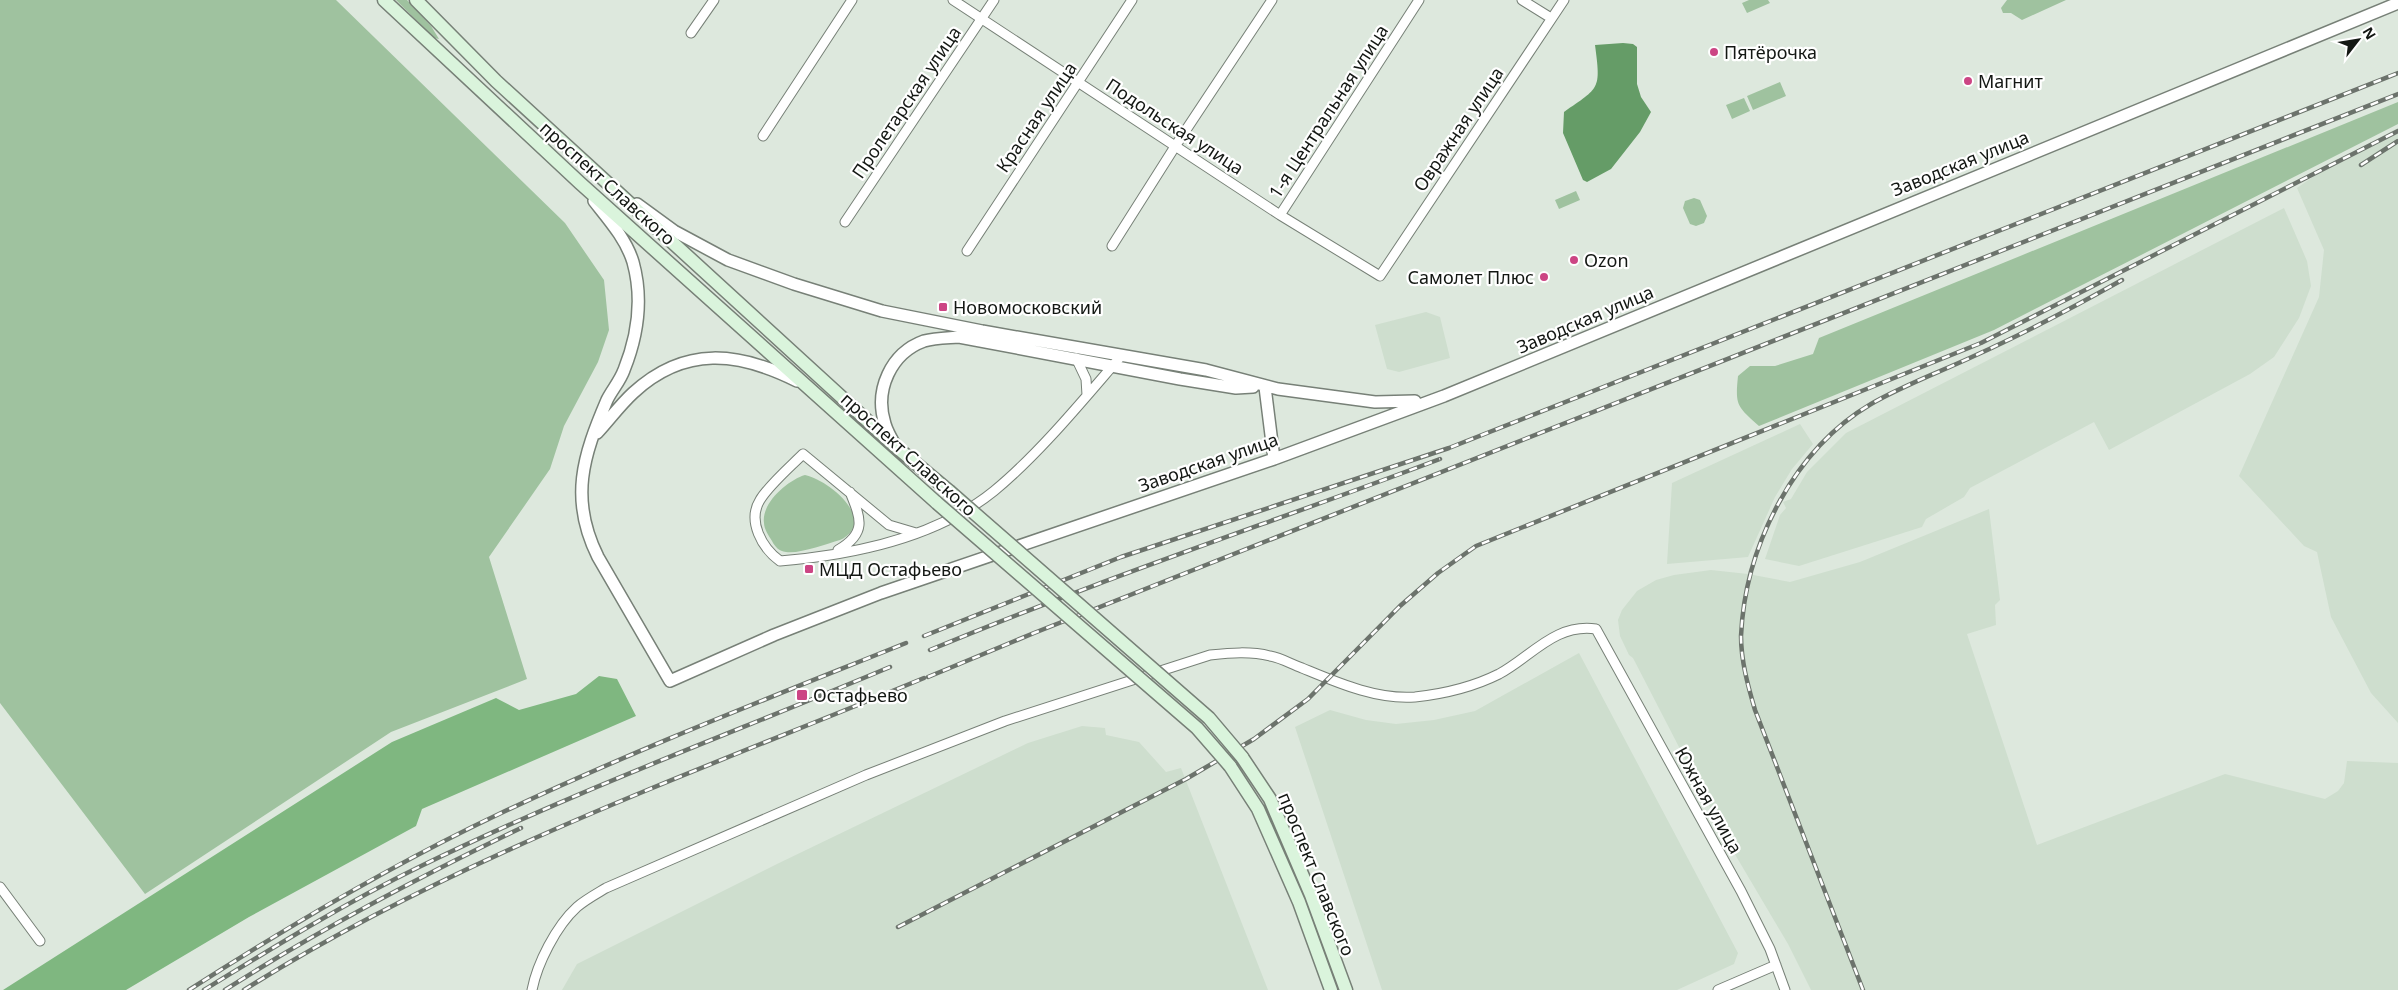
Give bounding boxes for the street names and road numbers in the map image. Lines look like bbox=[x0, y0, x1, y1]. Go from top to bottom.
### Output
street label: 1-я Центральная улица bbox=[1263, 20, 1393, 202]
street label: Пролетарская улица bbox=[846, 21, 966, 183]
street label: Красная улица bbox=[990, 57, 1082, 177]
street label: Овражная улица bbox=[1407, 62, 1509, 196]
street label: Подольская улица bbox=[1101, 72, 1249, 180]
street label: проспект Славского bbox=[535, 116, 681, 250]
street label: Заводская улица bbox=[1888, 124, 2032, 202]
street label: Заводская улица bbox=[1513, 279, 1657, 359]
street label: проспект Славского bbox=[836, 387, 982, 521]
street label: Заводская улица bbox=[1135, 427, 1281, 497]
street label: Южная улица bbox=[1670, 742, 1748, 858]
street label: проспект Славского bbox=[1273, 789, 1361, 959]

